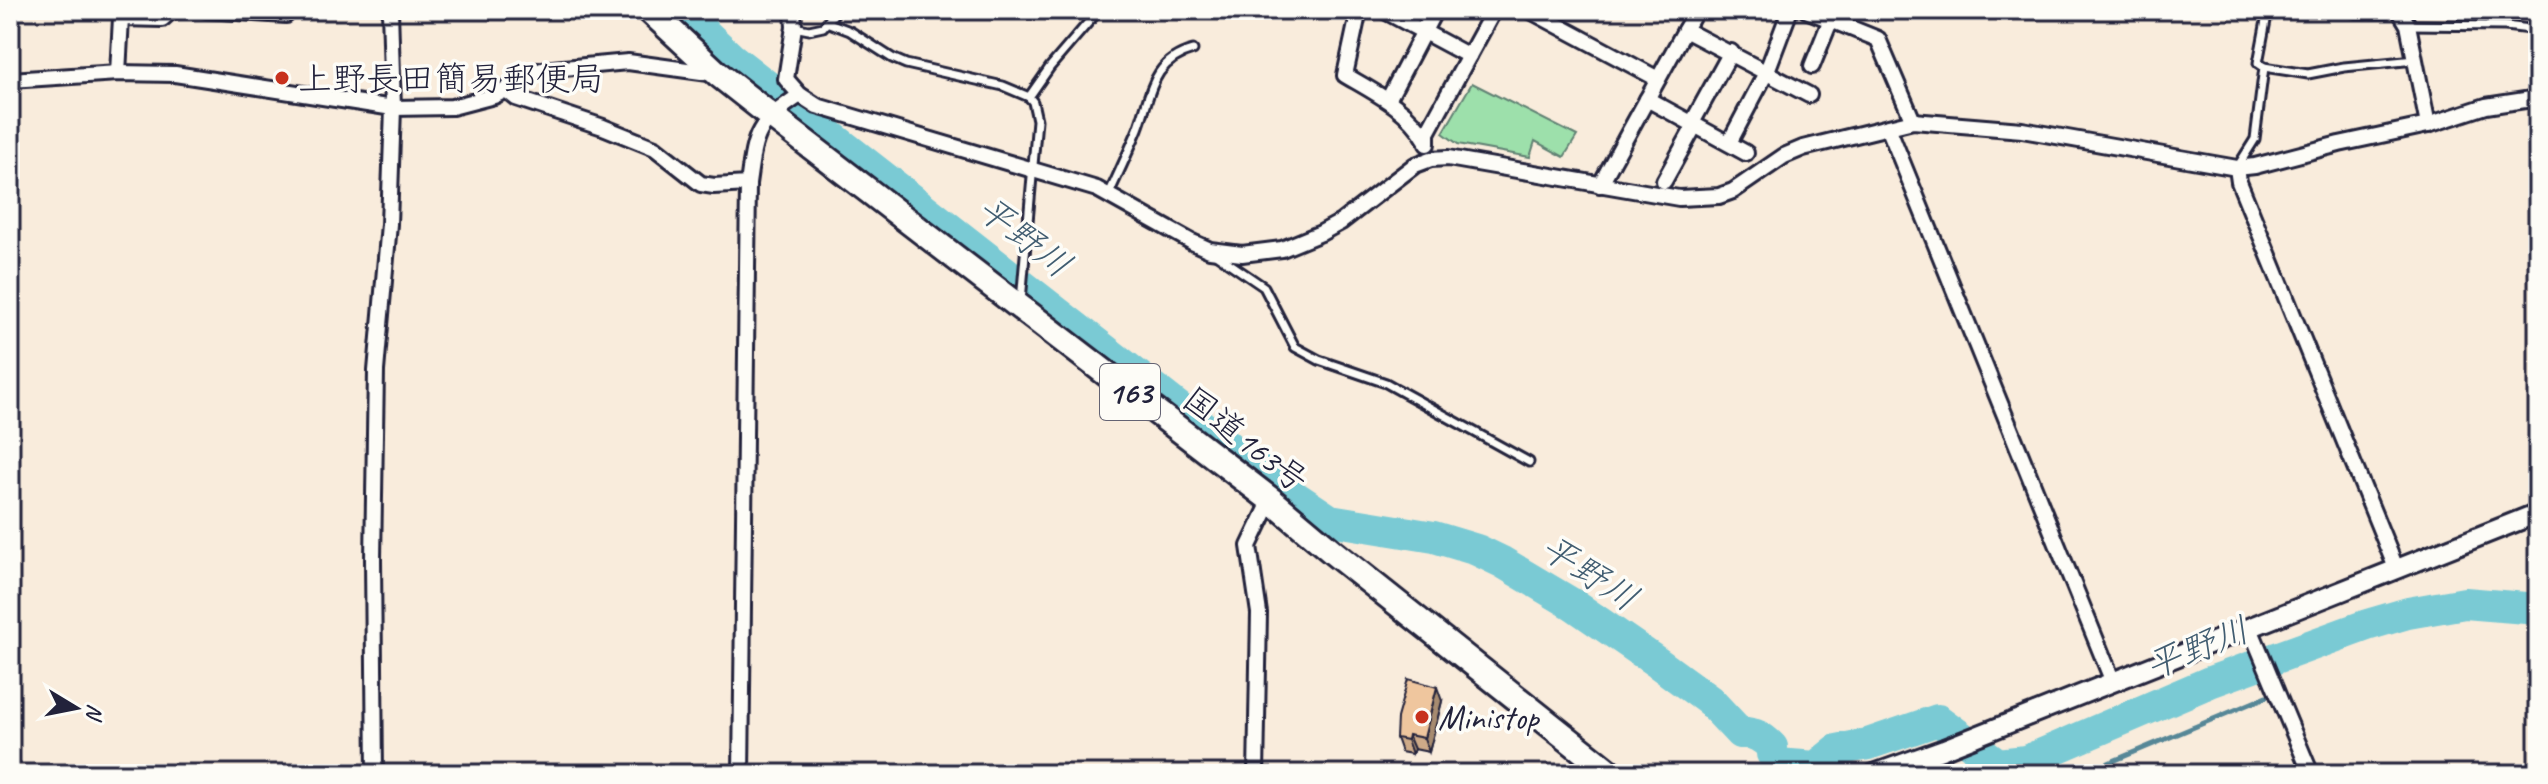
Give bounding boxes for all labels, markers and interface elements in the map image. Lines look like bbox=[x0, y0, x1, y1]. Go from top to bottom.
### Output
place label: 上野長田簡易郵便局 bbox=[298, 57, 604, 100]
marker: 上野長田簡易郵便局 bbox=[273, 69, 291, 87]
water label: 平野川 bbox=[968, 185, 1081, 288]
road number: 163 bbox=[1100, 364, 1160, 420]
street label: 国道163号 bbox=[1174, 377, 1317, 502]
water label: 平野川 bbox=[1532, 524, 1647, 622]
water label: 平野川 bbox=[2139, 606, 2256, 689]
north arrow bbox=[36, 668, 116, 748]
place label: Ministop bbox=[1438, 696, 1541, 739]
text: N bbox=[79, 702, 110, 724]
marker: Ministop bbox=[1413, 708, 1431, 726]

